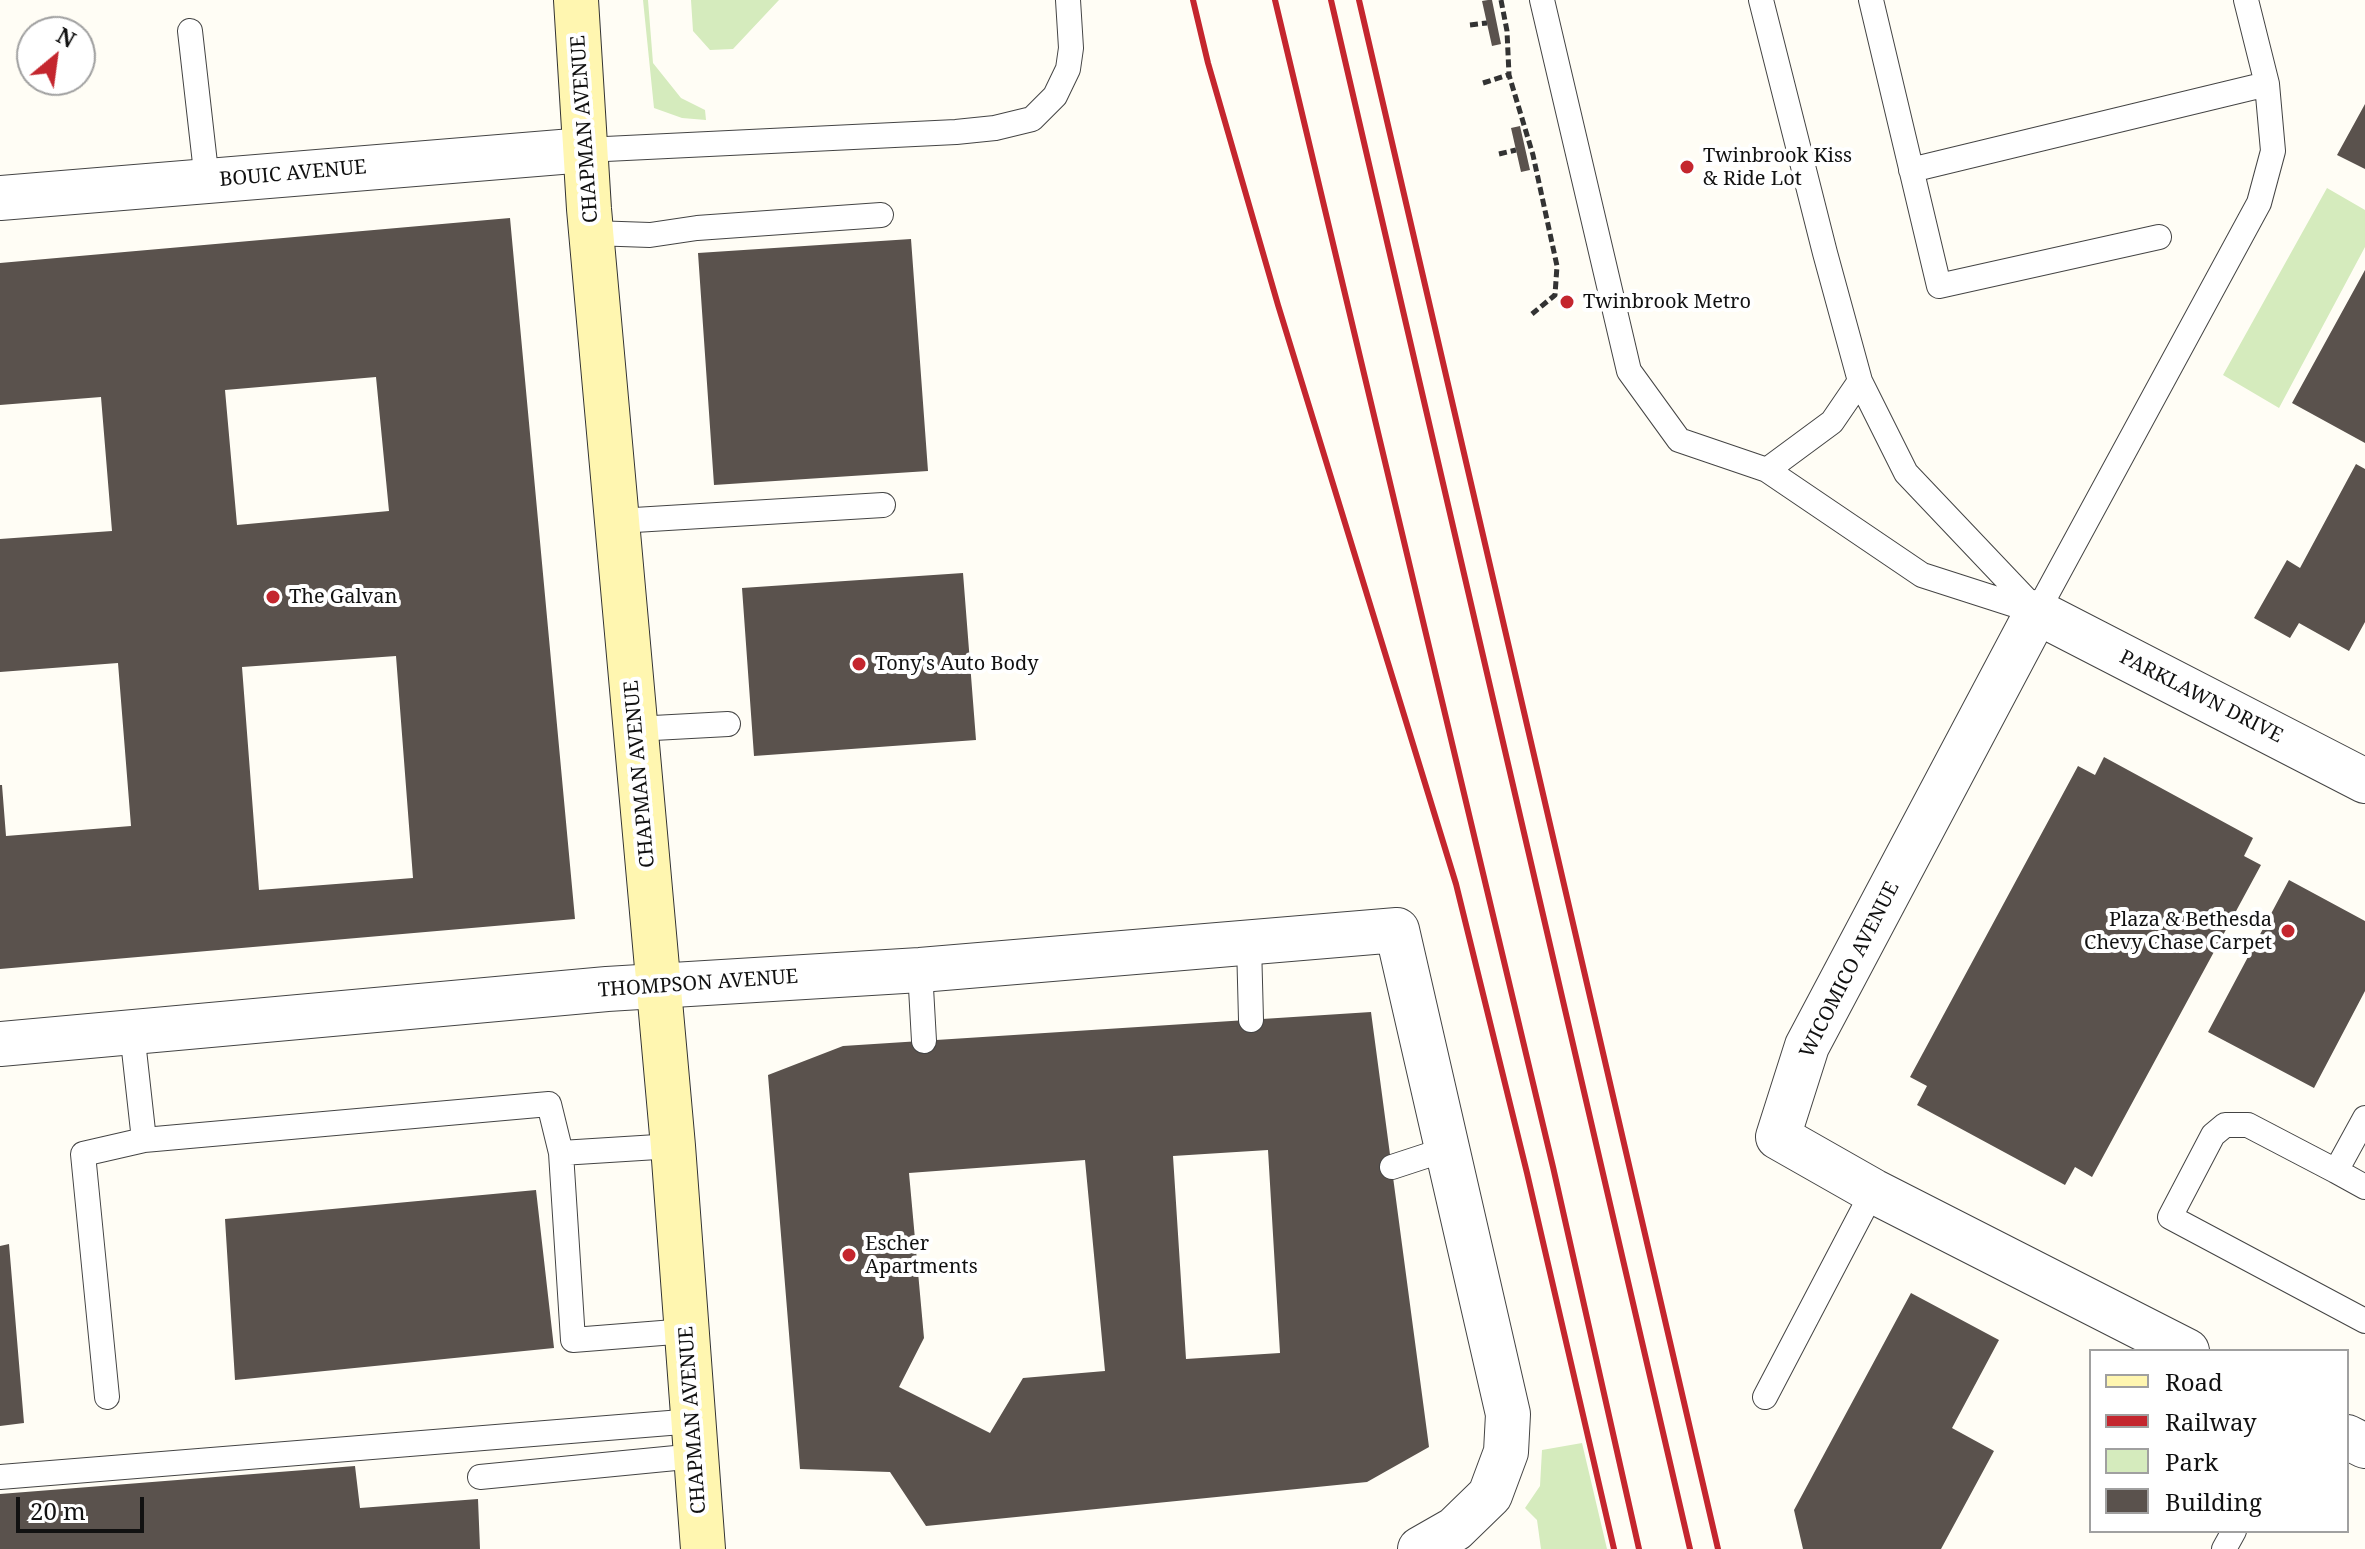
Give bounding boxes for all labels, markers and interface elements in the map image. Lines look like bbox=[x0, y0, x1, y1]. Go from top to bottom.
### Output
north arrow bbox=[16, 16, 96, 96]
text: N bbox=[52, 19, 82, 54]
street label: CHAPMAN AVENUE bbox=[566, 34, 604, 224]
place label: Twinbrook Kiss & Ride Lot bbox=[1703, 144, 1852, 191]
street label: BOUIC AVENUE bbox=[218, 156, 368, 192]
marker: Twinbrook Kiss & Ride Lot bbox=[1678, 158, 1696, 176]
place label: Twinbrook Metro bbox=[1583, 290, 1751, 314]
marker: Twinbrook Metro bbox=[1558, 293, 1576, 311]
place label: The Galvan bbox=[289, 585, 397, 609]
marker: The Galvan bbox=[264, 588, 282, 606]
street label: PARKLAWN DRIVE bbox=[2115, 645, 2287, 749]
place label: Tony's Auto Body bbox=[875, 652, 1039, 676]
marker: Tony's Auto Body bbox=[850, 655, 868, 673]
street label: CHAPMAN AVENUE bbox=[620, 679, 660, 869]
street label: WICOMICO AVENUE bbox=[1795, 878, 1905, 1062]
place label: Plaza & Bethesda Chevy Chase Carpet bbox=[2084, 908, 2272, 955]
marker: Plaza & Bethesda Chevy Chase Carpet bbox=[2279, 922, 2297, 940]
street label: THOMPSON AVENUE bbox=[597, 965, 799, 1003]
place label: Escher Apartments bbox=[865, 1232, 978, 1279]
marker: Escher Apartments bbox=[840, 1246, 858, 1264]
street label: CHAPMAN AVENUE bbox=[674, 1325, 712, 1515]
legend bbox=[2089, 1349, 2349, 1533]
text: Road bbox=[2165, 1365, 2223, 1398]
text: Railway bbox=[2165, 1405, 2257, 1438]
text: Park bbox=[2165, 1445, 2218, 1478]
scale bar bbox=[20, 1481, 148, 1531]
text: Building bbox=[2165, 1485, 2262, 1518]
text: 20 m bbox=[30, 1494, 86, 1527]

